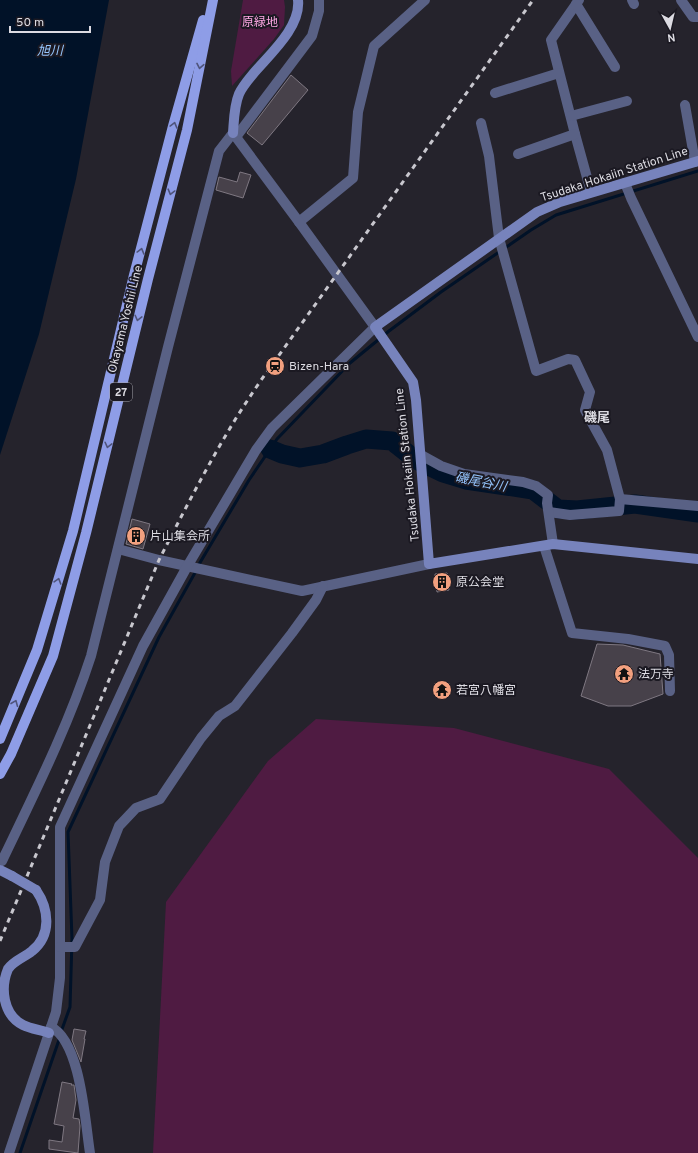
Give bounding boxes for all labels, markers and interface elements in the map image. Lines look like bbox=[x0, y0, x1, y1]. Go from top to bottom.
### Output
scale bar bbox=[10, 8, 90, 34]
north arrow bbox=[650, 8, 690, 48]
text: 50 m bbox=[16, 15, 44, 31]
park label: 原緑地 bbox=[242, 15, 278, 31]
text: N bbox=[666, 29, 676, 44]
water label: 旭川 bbox=[37, 44, 65, 60]
one-way arrow bbox=[196, 63, 205, 69]
one-way arrow bbox=[169, 122, 178, 129]
street label: Tsudaka Hokaiin Station Line bbox=[539, 144, 690, 206]
one-way arrow bbox=[167, 189, 175, 195]
one-way arrow bbox=[136, 248, 144, 254]
street label: Okayama Yoshii Line bbox=[105, 264, 147, 375]
one-way arrow bbox=[135, 315, 143, 321]
station icon: Bizen-Hara bbox=[264, 355, 286, 377]
place label: Bizen-Hara bbox=[289, 359, 349, 375]
road number: 27 bbox=[110, 383, 132, 401]
street label: Tsudaka Hokaiin Station Line bbox=[392, 387, 424, 542]
district label: 磯尾 bbox=[584, 410, 610, 427]
one-way arrow bbox=[104, 441, 112, 448]
water label: 磯尾谷川 bbox=[454, 470, 510, 496]
building icon: 片山集会所 bbox=[125, 525, 147, 547]
place label: 片山集会所 bbox=[150, 529, 210, 545]
building icon: 原公会堂 bbox=[431, 571, 453, 593]
place label: 原公会堂 bbox=[456, 575, 504, 591]
one-way arrow bbox=[53, 577, 62, 584]
temple icon: 法万寺 bbox=[613, 663, 635, 685]
place label: 法万寺 bbox=[638, 667, 674, 683]
temple icon: 若宮八幡宮 bbox=[431, 679, 453, 701]
place label: 若宮八幡宮 bbox=[456, 683, 516, 699]
one-way arrow bbox=[10, 700, 18, 708]

